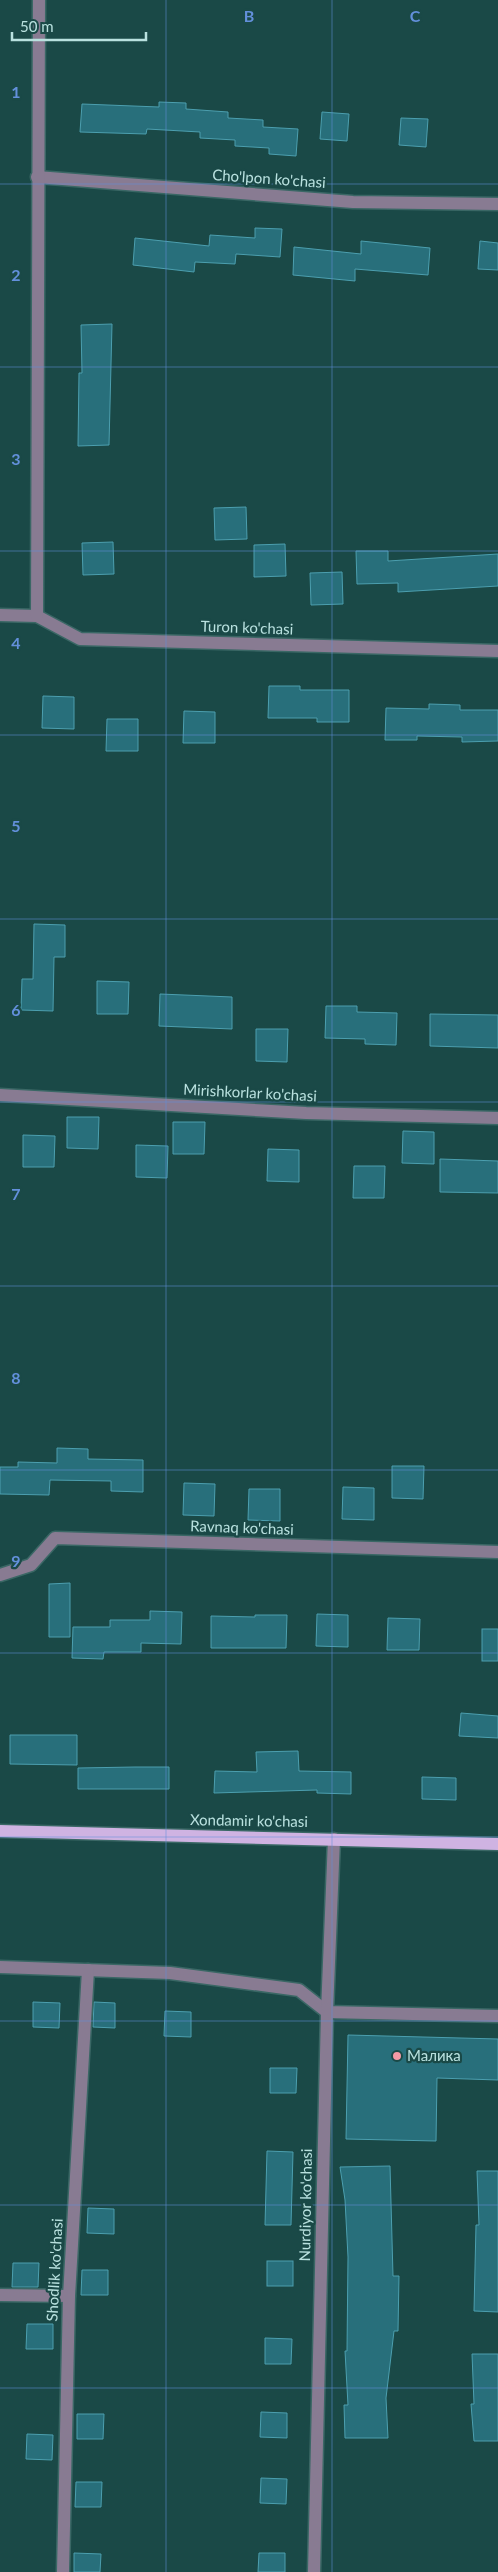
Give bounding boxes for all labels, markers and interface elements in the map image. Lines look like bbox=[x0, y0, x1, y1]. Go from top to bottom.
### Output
text: B bbox=[244, 6, 254, 25]
text: C bbox=[410, 6, 421, 25]
scale bar bbox=[12, 10, 146, 42]
text: 50 m bbox=[20, 17, 54, 35]
text: 1 bbox=[11, 82, 21, 101]
street label: Cho'lpon ko'chasi bbox=[212, 165, 326, 191]
text: 2 bbox=[11, 265, 21, 284]
text: 3 bbox=[11, 449, 21, 468]
street label: Turon ko'chasi bbox=[200, 616, 294, 638]
text: 4 bbox=[11, 633, 21, 652]
text: 5 bbox=[11, 816, 21, 835]
text: 6 bbox=[11, 1000, 21, 1019]
street label: Mirishkorlar ko'chasi bbox=[183, 1080, 317, 1104]
text: 7 bbox=[11, 1184, 21, 1203]
text: 8 bbox=[11, 1368, 21, 1387]
street label: Ravnaq ko'chasi bbox=[190, 1516, 294, 1538]
text: 9 bbox=[11, 1551, 21, 1570]
street label: Xondamir ko'chasi bbox=[190, 1810, 308, 1830]
place label: Малика bbox=[407, 2046, 461, 2064]
marker: Малика bbox=[391, 2050, 403, 2062]
street label: Nurdiyor ko'chasi bbox=[295, 2148, 315, 2262]
street label: Shodlik ko'chasi bbox=[42, 2218, 66, 2322]

